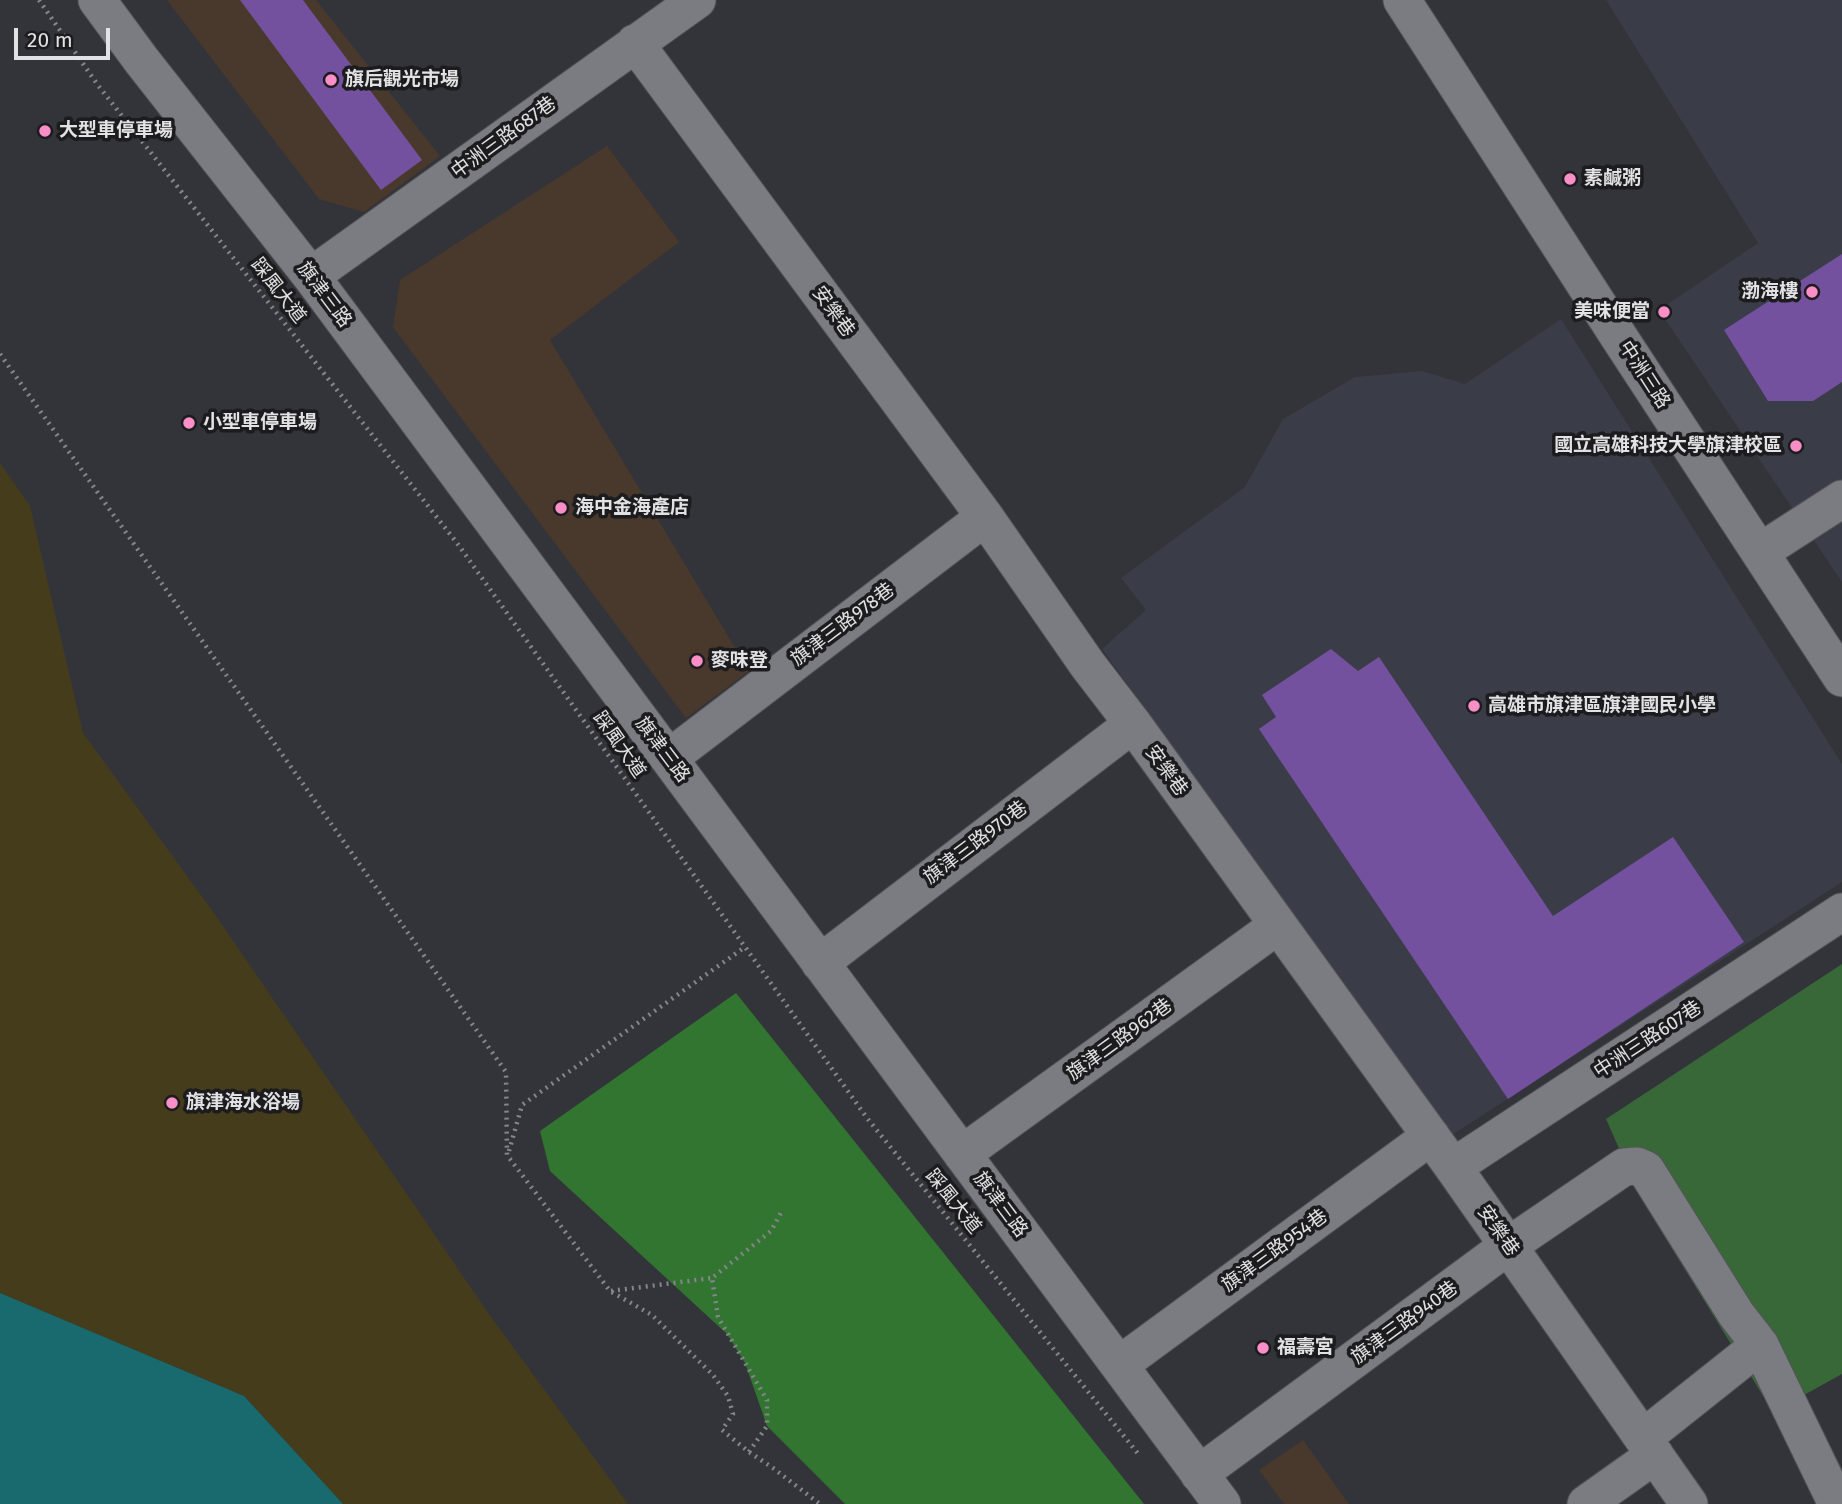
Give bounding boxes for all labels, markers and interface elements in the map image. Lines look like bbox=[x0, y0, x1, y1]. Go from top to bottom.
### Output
scale bar bbox=[18, 14, 114, 58]
text: 20 m bbox=[27, 27, 73, 53]
place label: 旗后觀光市場 bbox=[345, 69, 459, 91]
marker: 旗后觀光市場 bbox=[323, 72, 339, 88]
street label: 中洲三路687巷 bbox=[447, 92, 561, 184]
place label: 大型車停車場 bbox=[59, 120, 173, 142]
marker: 大型車停車場 bbox=[37, 123, 53, 139]
place label: 素鹹粥 bbox=[1584, 168, 1641, 190]
marker: 素鹹粥 bbox=[1562, 171, 1578, 187]
street label: 踩風大道 bbox=[246, 254, 310, 328]
street label: 旗津三路 bbox=[292, 258, 356, 332]
place label: 渤海樓 bbox=[1741, 281, 1798, 303]
street label: 安樂巷 bbox=[807, 282, 859, 342]
marker: 渤海樓 bbox=[1804, 284, 1820, 300]
place label: 美味便當 bbox=[1574, 301, 1650, 323]
marker: 美味便當 bbox=[1656, 304, 1672, 320]
street label: 中洲三路 bbox=[1614, 337, 1674, 413]
place label: 小型車停車場 bbox=[203, 412, 317, 434]
marker: 小型車停車場 bbox=[181, 415, 197, 431]
place label: 國立高雄科技大學旗津校區 bbox=[1554, 435, 1782, 457]
marker: 國立高雄科技大學旗津校區 bbox=[1788, 438, 1804, 454]
place label: 海中金海產店 bbox=[575, 497, 689, 519]
marker: 海中金海產店 bbox=[553, 500, 569, 516]
street label: 旗津三路978巷 bbox=[787, 579, 899, 671]
place label: 麥味登 bbox=[711, 650, 768, 672]
marker: 麥味登 bbox=[689, 653, 705, 669]
place label: 高雄市旗津區旗津國民小學 bbox=[1488, 695, 1716, 717]
marker: 高雄市旗津區旗津國民小學 bbox=[1466, 698, 1482, 714]
street label: 踩風大道 bbox=[588, 707, 650, 783]
street label: 旗津三路 bbox=[630, 713, 694, 787]
street label: 安樂巷 bbox=[1140, 741, 1192, 801]
street label: 旗津三路970巷 bbox=[920, 797, 1032, 889]
street label: 旗津三路962巷 bbox=[1063, 994, 1177, 1086]
street label: 中洲三路607巷 bbox=[1590, 997, 1706, 1083]
place label: 旗津海水浴場 bbox=[186, 1092, 300, 1114]
marker: 旗津海水浴場 bbox=[164, 1095, 180, 1111]
street label: 踩風大道 bbox=[920, 1165, 986, 1239]
street label: 旗津三路 bbox=[968, 1168, 1032, 1242]
street label: 安樂巷 bbox=[1472, 1201, 1524, 1261]
street label: 旗津三路954巷 bbox=[1218, 1205, 1332, 1297]
street label: 旗津三路940巷 bbox=[1348, 1277, 1462, 1369]
place label: 福壽宮 bbox=[1277, 1337, 1334, 1359]
marker: 福壽宮 bbox=[1255, 1340, 1271, 1356]

